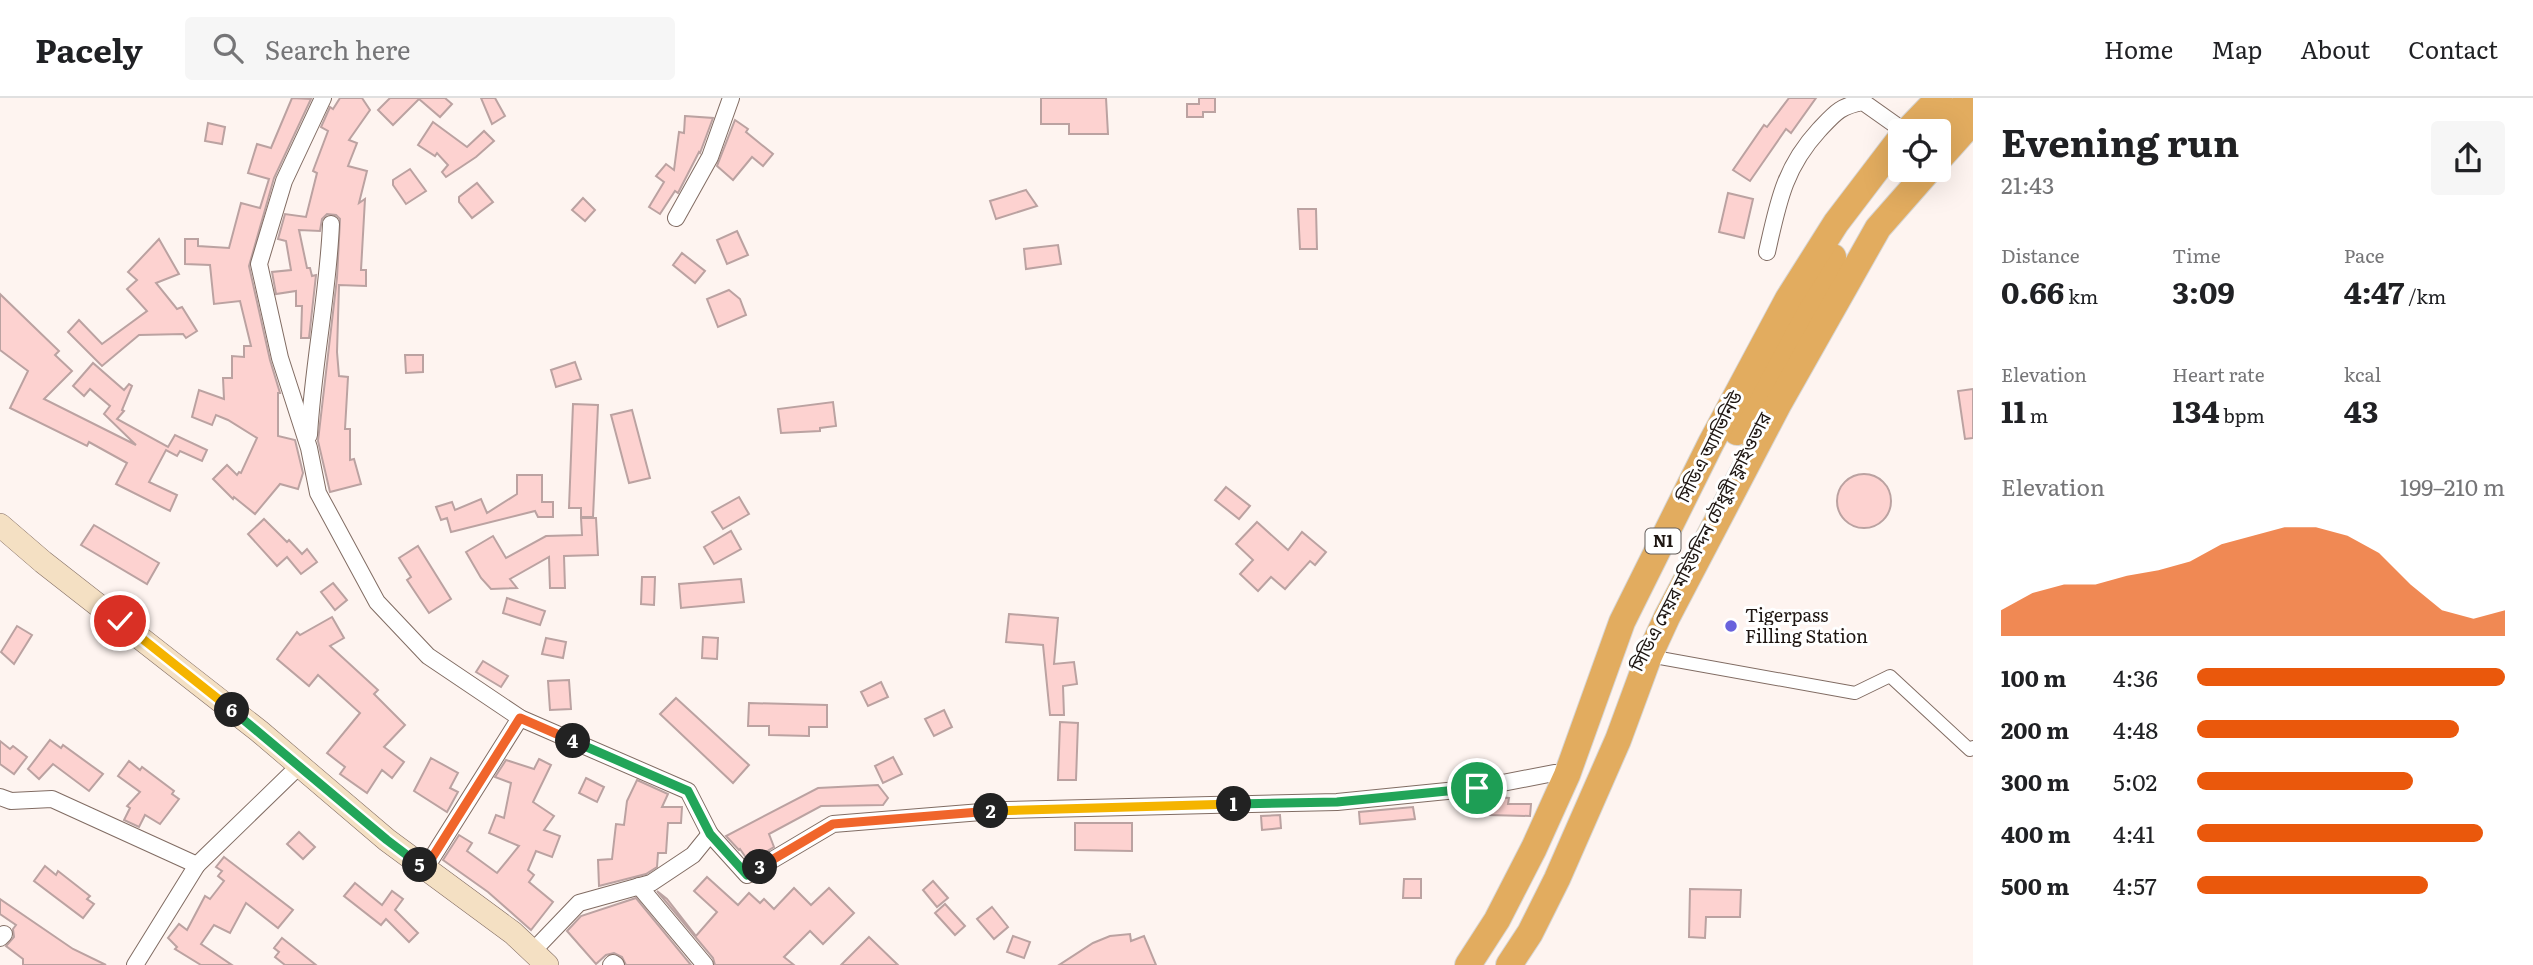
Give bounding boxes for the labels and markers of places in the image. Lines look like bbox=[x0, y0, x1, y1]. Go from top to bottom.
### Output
pin bbox=[90, 591, 150, 651]
place label: Tigerpass Filling Station bbox=[1745, 601, 1868, 649]
marker: Tigerpass Filling Station bbox=[1723, 618, 1739, 634]
pin: 6 bbox=[215, 692, 250, 728]
pin: 4 bbox=[556, 724, 590, 758]
pin bbox=[1447, 758, 1507, 818]
pin: 1 bbox=[1216, 786, 1252, 822]
pin: 2 bbox=[974, 794, 1009, 828]
pin: 5 bbox=[402, 848, 438, 882]
pin: 3 bbox=[742, 850, 778, 884]

